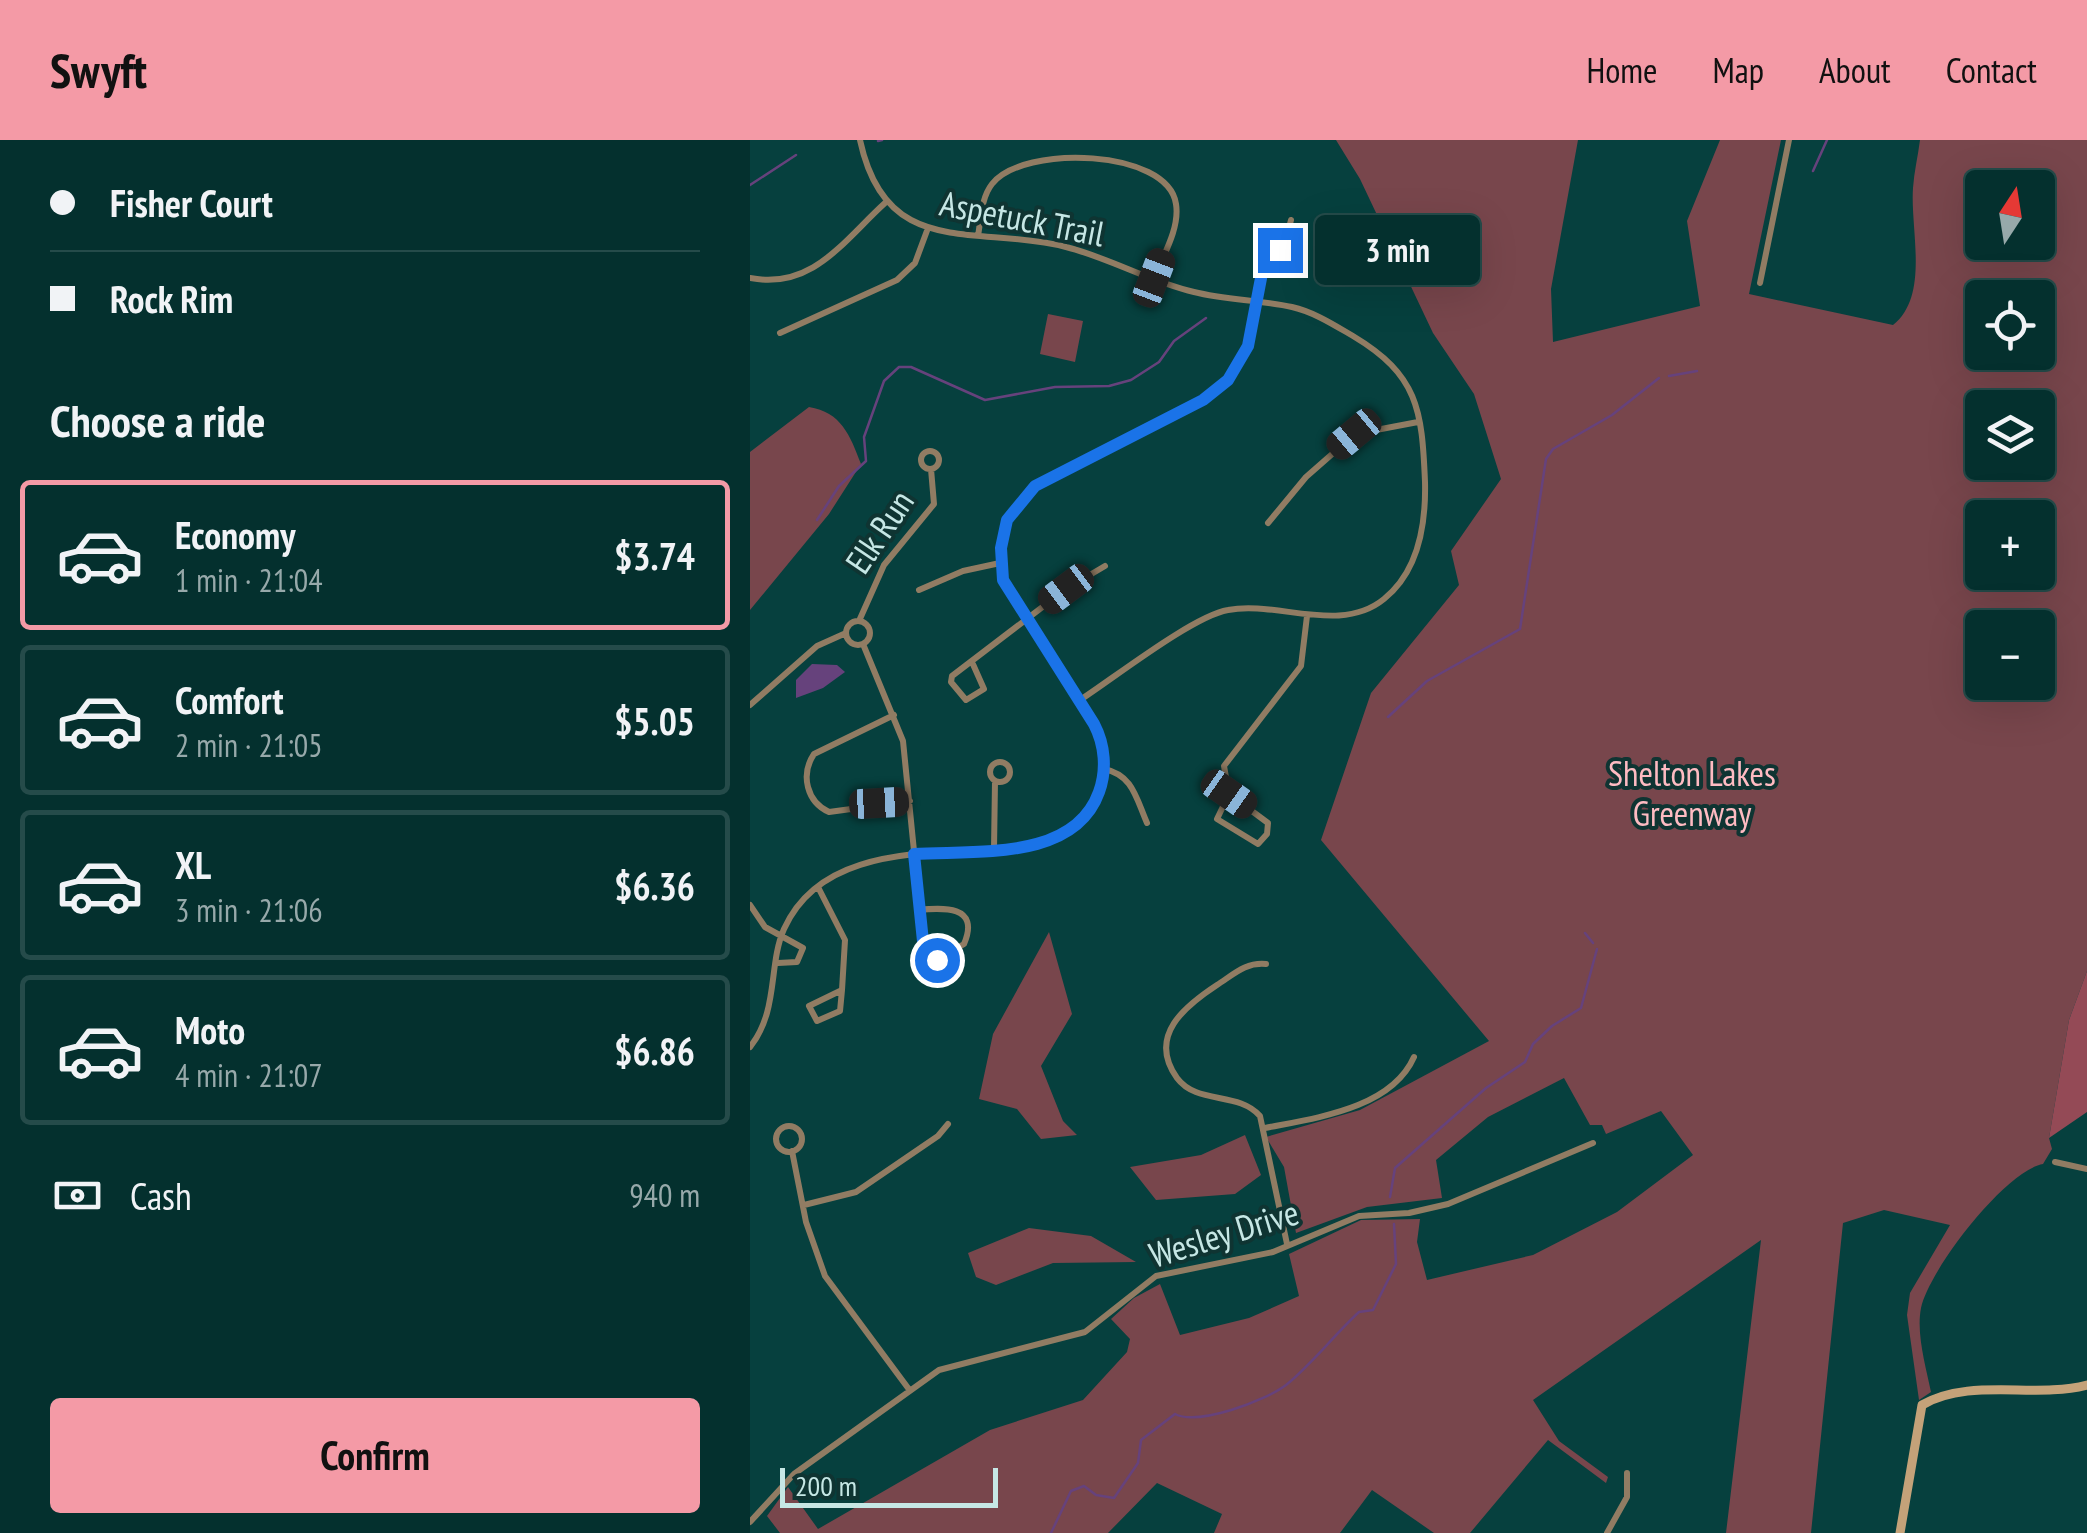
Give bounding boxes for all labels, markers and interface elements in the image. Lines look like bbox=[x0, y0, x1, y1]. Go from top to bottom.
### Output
text: Swyft bbox=[50, 39, 147, 101]
text: Home bbox=[1586, 47, 1658, 93]
text: Map bbox=[1713, 47, 1764, 93]
text: About bbox=[1819, 47, 1891, 93]
text: Contact bbox=[1946, 47, 2037, 93]
north arrow bbox=[1965, 170, 2055, 260]
map controls bbox=[1965, 170, 2055, 700]
text: Fisher Court bbox=[110, 178, 273, 227]
street label: Aspetuck Trail bbox=[936, 180, 1108, 256]
callout: 3 min bbox=[1315, 215, 1480, 285]
route end bbox=[1258, 228, 1303, 273]
text: 3 min bbox=[1365, 229, 1430, 271]
car bbox=[1129, 245, 1179, 311]
text: Rock Rim bbox=[110, 274, 233, 323]
button: locate bbox=[1965, 280, 2055, 370]
button: layers bbox=[1965, 390, 2055, 480]
text: Choose a ride bbox=[50, 391, 265, 449]
car bbox=[1321, 403, 1387, 465]
street label: Elk Run bbox=[835, 481, 924, 582]
button: + bbox=[1965, 500, 2055, 590]
icon: car bbox=[55, 510, 145, 600]
text: Economy bbox=[175, 510, 295, 559]
text: $3.74 bbox=[614, 531, 695, 580]
text: 1 min · 21:04 bbox=[175, 559, 323, 601]
car bbox=[1033, 559, 1099, 619]
button: − bbox=[1965, 610, 2055, 700]
icon: car bbox=[55, 675, 145, 765]
text: Comfort bbox=[175, 675, 284, 724]
text: $5.05 bbox=[614, 696, 695, 745]
text: 2 min · 21:05 bbox=[175, 724, 323, 766]
park label: Shelton Lakes Greenway bbox=[1608, 750, 1776, 836]
car bbox=[1196, 765, 1262, 823]
car bbox=[848, 786, 910, 820]
icon: car bbox=[55, 840, 145, 930]
text: XL bbox=[175, 840, 211, 889]
text: $6.36 bbox=[614, 861, 695, 910]
text: 3 min · 21:06 bbox=[175, 889, 323, 931]
route start bbox=[915, 938, 960, 983]
icon: car bbox=[55, 1005, 145, 1095]
text: Moto bbox=[175, 1005, 245, 1054]
text: $6.86 bbox=[614, 1026, 695, 1075]
text: 4 min · 21:07 bbox=[175, 1054, 323, 1096]
icon: cash bbox=[50, 1168, 105, 1223]
text: Cash bbox=[130, 1171, 192, 1220]
text: 940 m bbox=[629, 1174, 700, 1216]
street label: Wesley Drive bbox=[1143, 1189, 1304, 1278]
button: Confirm bbox=[50, 1398, 700, 1513]
scale bar bbox=[780, 1463, 998, 1508]
text: 200 m bbox=[795, 1467, 857, 1504]

